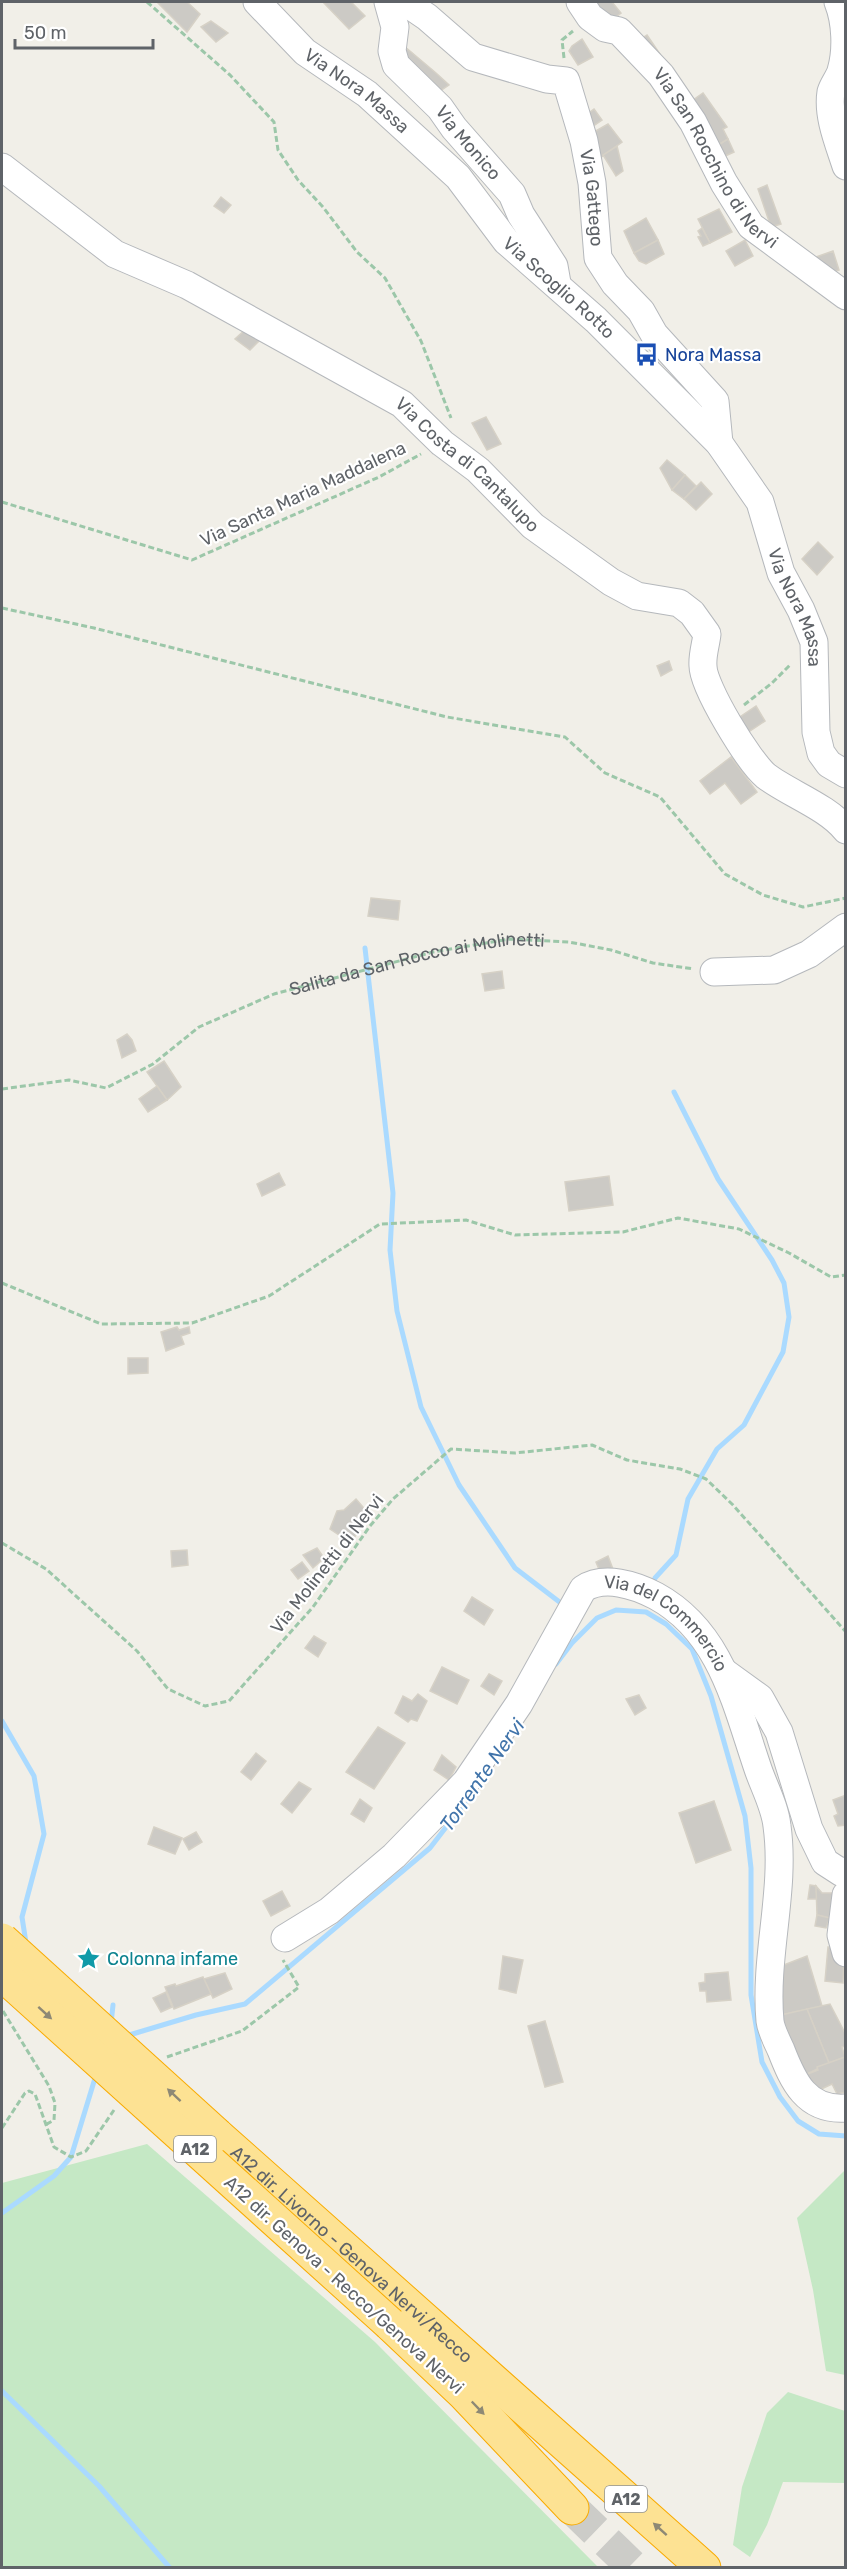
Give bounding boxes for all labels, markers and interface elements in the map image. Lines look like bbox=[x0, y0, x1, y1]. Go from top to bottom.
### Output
scale bar bbox=[15, 12, 153, 50]
text: 50 m bbox=[24, 22, 67, 44]
street label: Via Nora Massa bbox=[300, 44, 414, 138]
street label: Via San Rocchino di Nervi bbox=[649, 63, 782, 253]
street label: Via Monico bbox=[431, 101, 506, 185]
street label: Via Gattego bbox=[575, 147, 608, 247]
street label: Via Scoglio Rotto bbox=[498, 232, 619, 343]
bus stop icon: Nora Massa bbox=[634, 342, 660, 368]
place label: Nora Massa bbox=[665, 344, 761, 366]
street label: Via Costa di Cantalupo bbox=[391, 393, 544, 537]
street label: Via Santa Maria Maddalena bbox=[197, 437, 409, 551]
street label: Via Nora Massa bbox=[763, 546, 826, 667]
street label: Salita da San Rocco ai Molinetti bbox=[287, 928, 545, 1000]
street label: Via Molinetti di Nervi bbox=[266, 1490, 388, 1638]
street label: Via del Commercio bbox=[604, 1571, 732, 1675]
water label: Torrente Nervi bbox=[434, 1713, 530, 1836]
place icon: Colonna infame bbox=[76, 1946, 102, 1972]
place label: Colonna infame bbox=[107, 1948, 238, 1970]
one-way arrow bbox=[37, 2006, 52, 2019]
one-way arrow bbox=[167, 2089, 181, 2103]
road number: A12 bbox=[174, 2136, 216, 2162]
street label: A12 dir. Livorno - Genova Nervi/Recco bbox=[226, 2141, 477, 2368]
street label: A12 dir. Genova - Recco/Genova Nervi bbox=[220, 2171, 468, 2399]
one-way arrow bbox=[471, 2400, 485, 2415]
road number: A12 bbox=[605, 2486, 647, 2512]
one-way arrow bbox=[653, 2523, 668, 2536]

